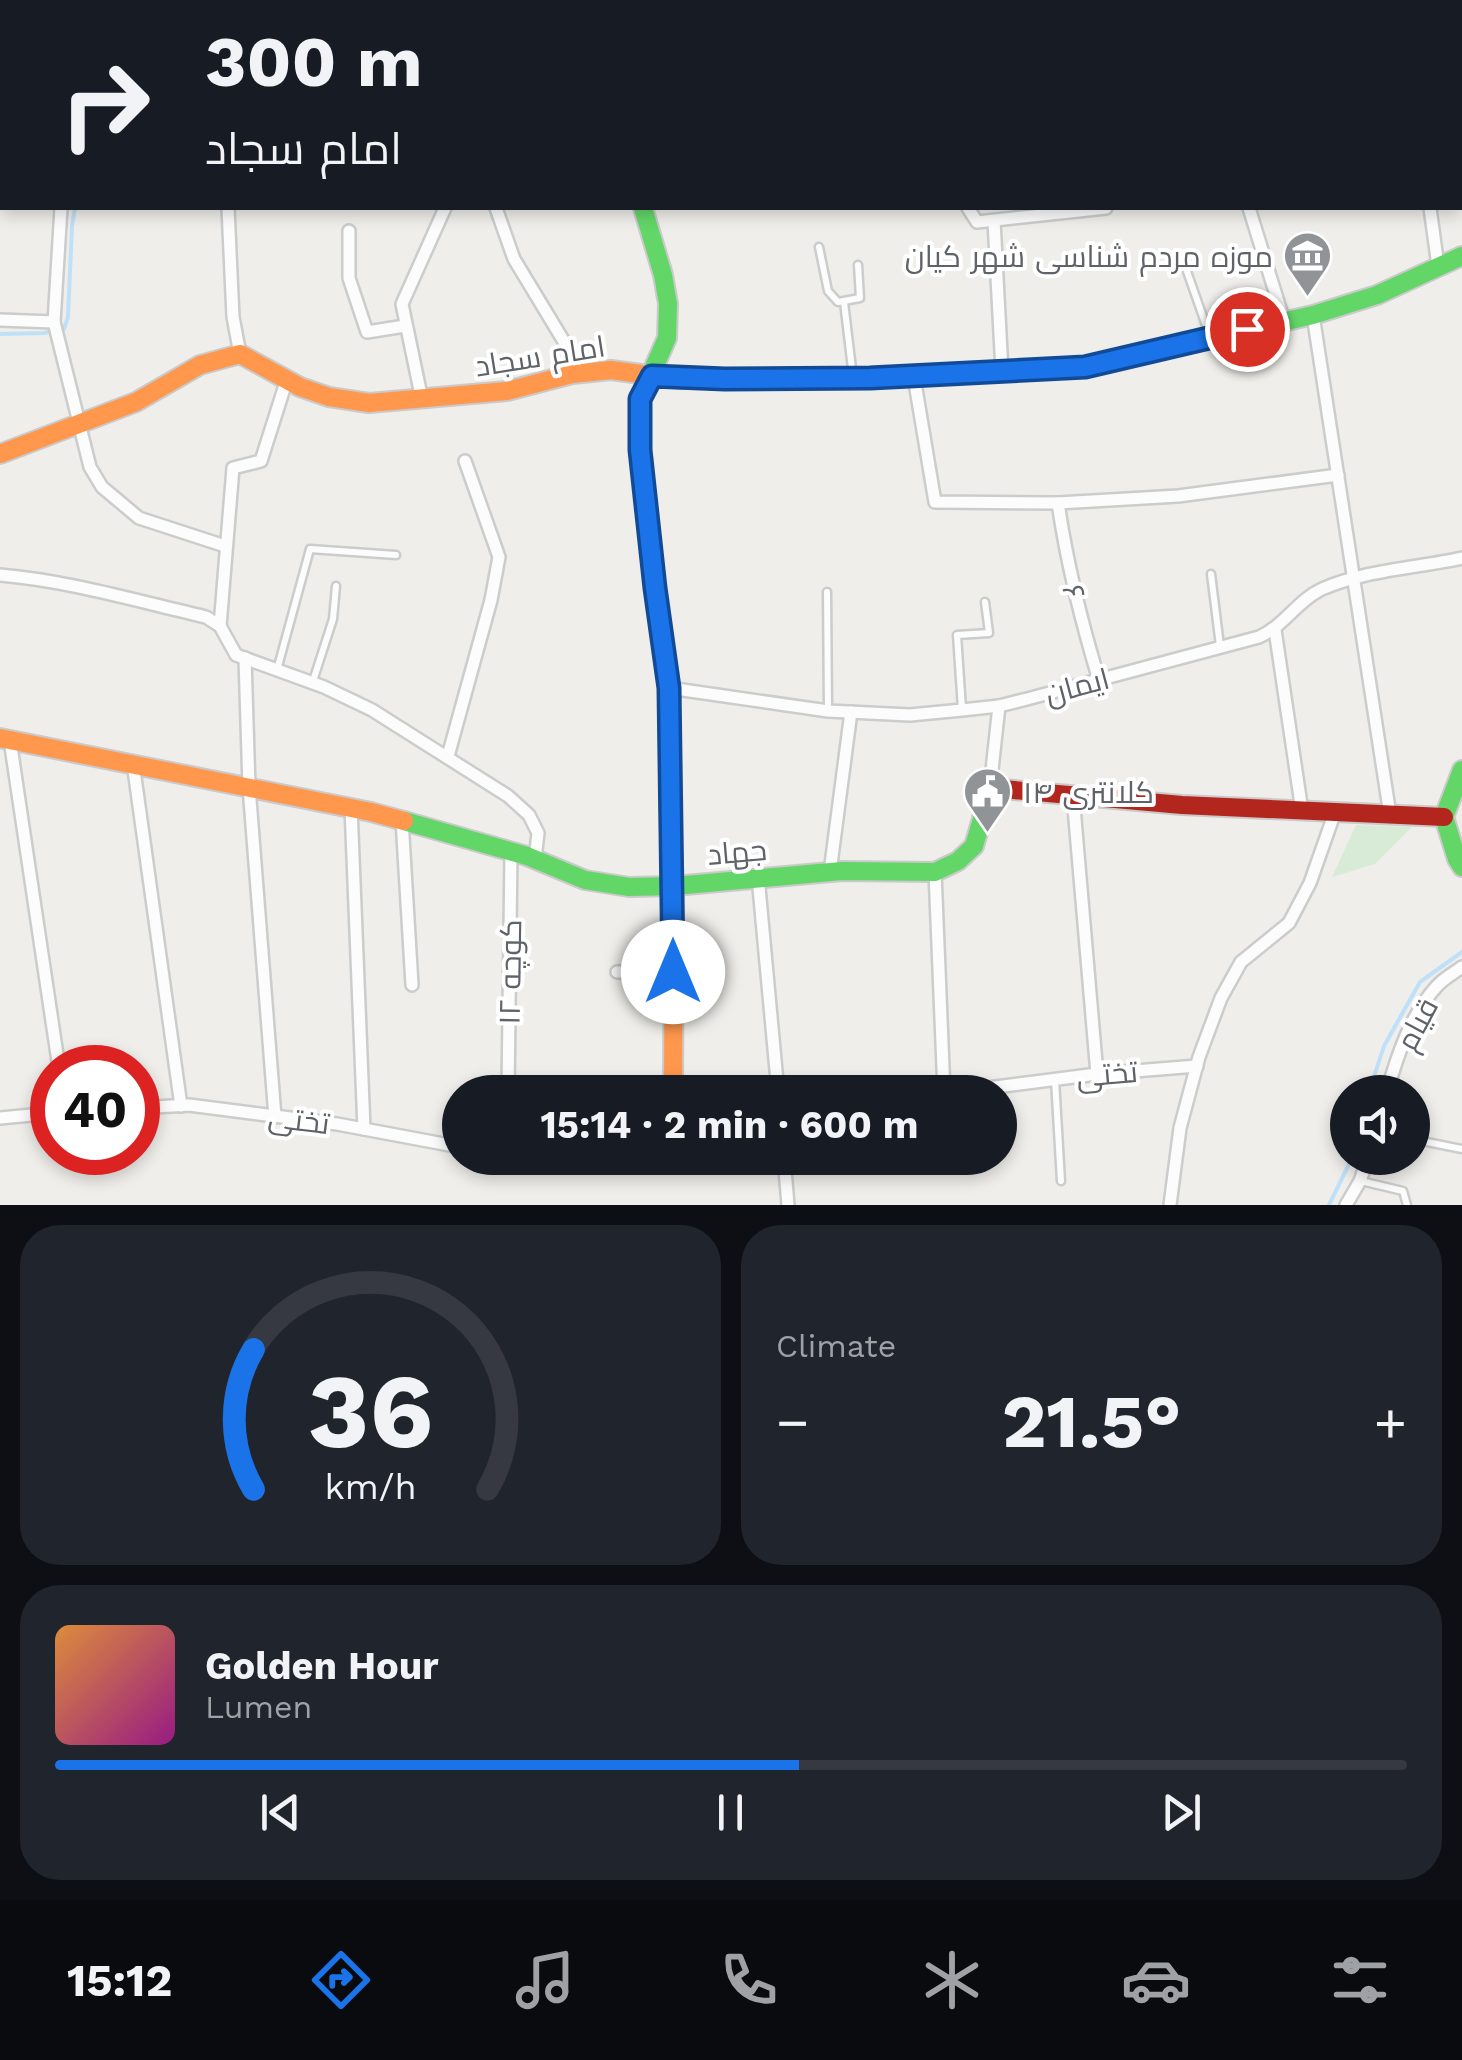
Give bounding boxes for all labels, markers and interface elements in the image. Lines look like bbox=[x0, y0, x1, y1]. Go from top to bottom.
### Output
text: 300 m bbox=[205, 21, 423, 103]
icon: right bbox=[40, 40, 170, 170]
text: امام سجاد bbox=[205, 122, 402, 175]
museum icon: موزه مردم شناسی شهر کیان bbox=[1282, 230, 1334, 298]
place label: موزه مردم شناسی شهر کیان bbox=[905, 239, 1273, 277]
pin bbox=[1205, 287, 1290, 372]
icon: arrive bbox=[1220, 302, 1275, 357]
street label: امام سجاد bbox=[472, 328, 608, 387]
street label: ۶ bbox=[1055, 581, 1093, 603]
street label: ایمان bbox=[1041, 661, 1113, 711]
public building icon: کلانتری ۱۴ bbox=[962, 766, 1014, 834]
place label: کلانتری ۱۴ bbox=[1023, 775, 1154, 810]
street label: جهاد bbox=[706, 832, 768, 873]
street label: کوچه ۱۲ bbox=[492, 919, 530, 1025]
position arrow bbox=[621, 920, 725, 1024]
street label: قیام bbox=[1389, 992, 1448, 1058]
speed limit sign: 40 bbox=[30, 1045, 160, 1175]
street label: تختی bbox=[1075, 1054, 1139, 1095]
map controls bbox=[1330, 1075, 1430, 1175]
button: sound bbox=[1330, 1075, 1430, 1175]
street label: تختی bbox=[266, 1099, 332, 1142]
text: 15:14 · 2 min · 600 m bbox=[540, 1103, 919, 1147]
text: Climate bbox=[776, 1327, 896, 1365]
text: 36 bbox=[308, 1350, 433, 1472]
text: 21.5° bbox=[1002, 1377, 1181, 1465]
text: − bbox=[776, 1390, 809, 1454]
text: + bbox=[1374, 1390, 1407, 1454]
text: km/h bbox=[324, 1466, 417, 1508]
text: Golden Hour bbox=[205, 1644, 439, 1688]
text: Lumen bbox=[205, 1688, 312, 1726]
icon: previous bbox=[253, 1785, 308, 1840]
icon: pause bbox=[703, 1785, 758, 1840]
icon: next bbox=[1154, 1785, 1209, 1840]
icon: directions bbox=[306, 1945, 376, 2015]
icon: music bbox=[510, 1945, 580, 2015]
icon: phone bbox=[714, 1945, 784, 2015]
icon: climate bbox=[917, 1945, 987, 2015]
icon: car bbox=[1121, 1945, 1191, 2015]
icon: filters bbox=[1325, 1945, 1395, 2015]
text: 15:12 bbox=[67, 1954, 172, 2007]

